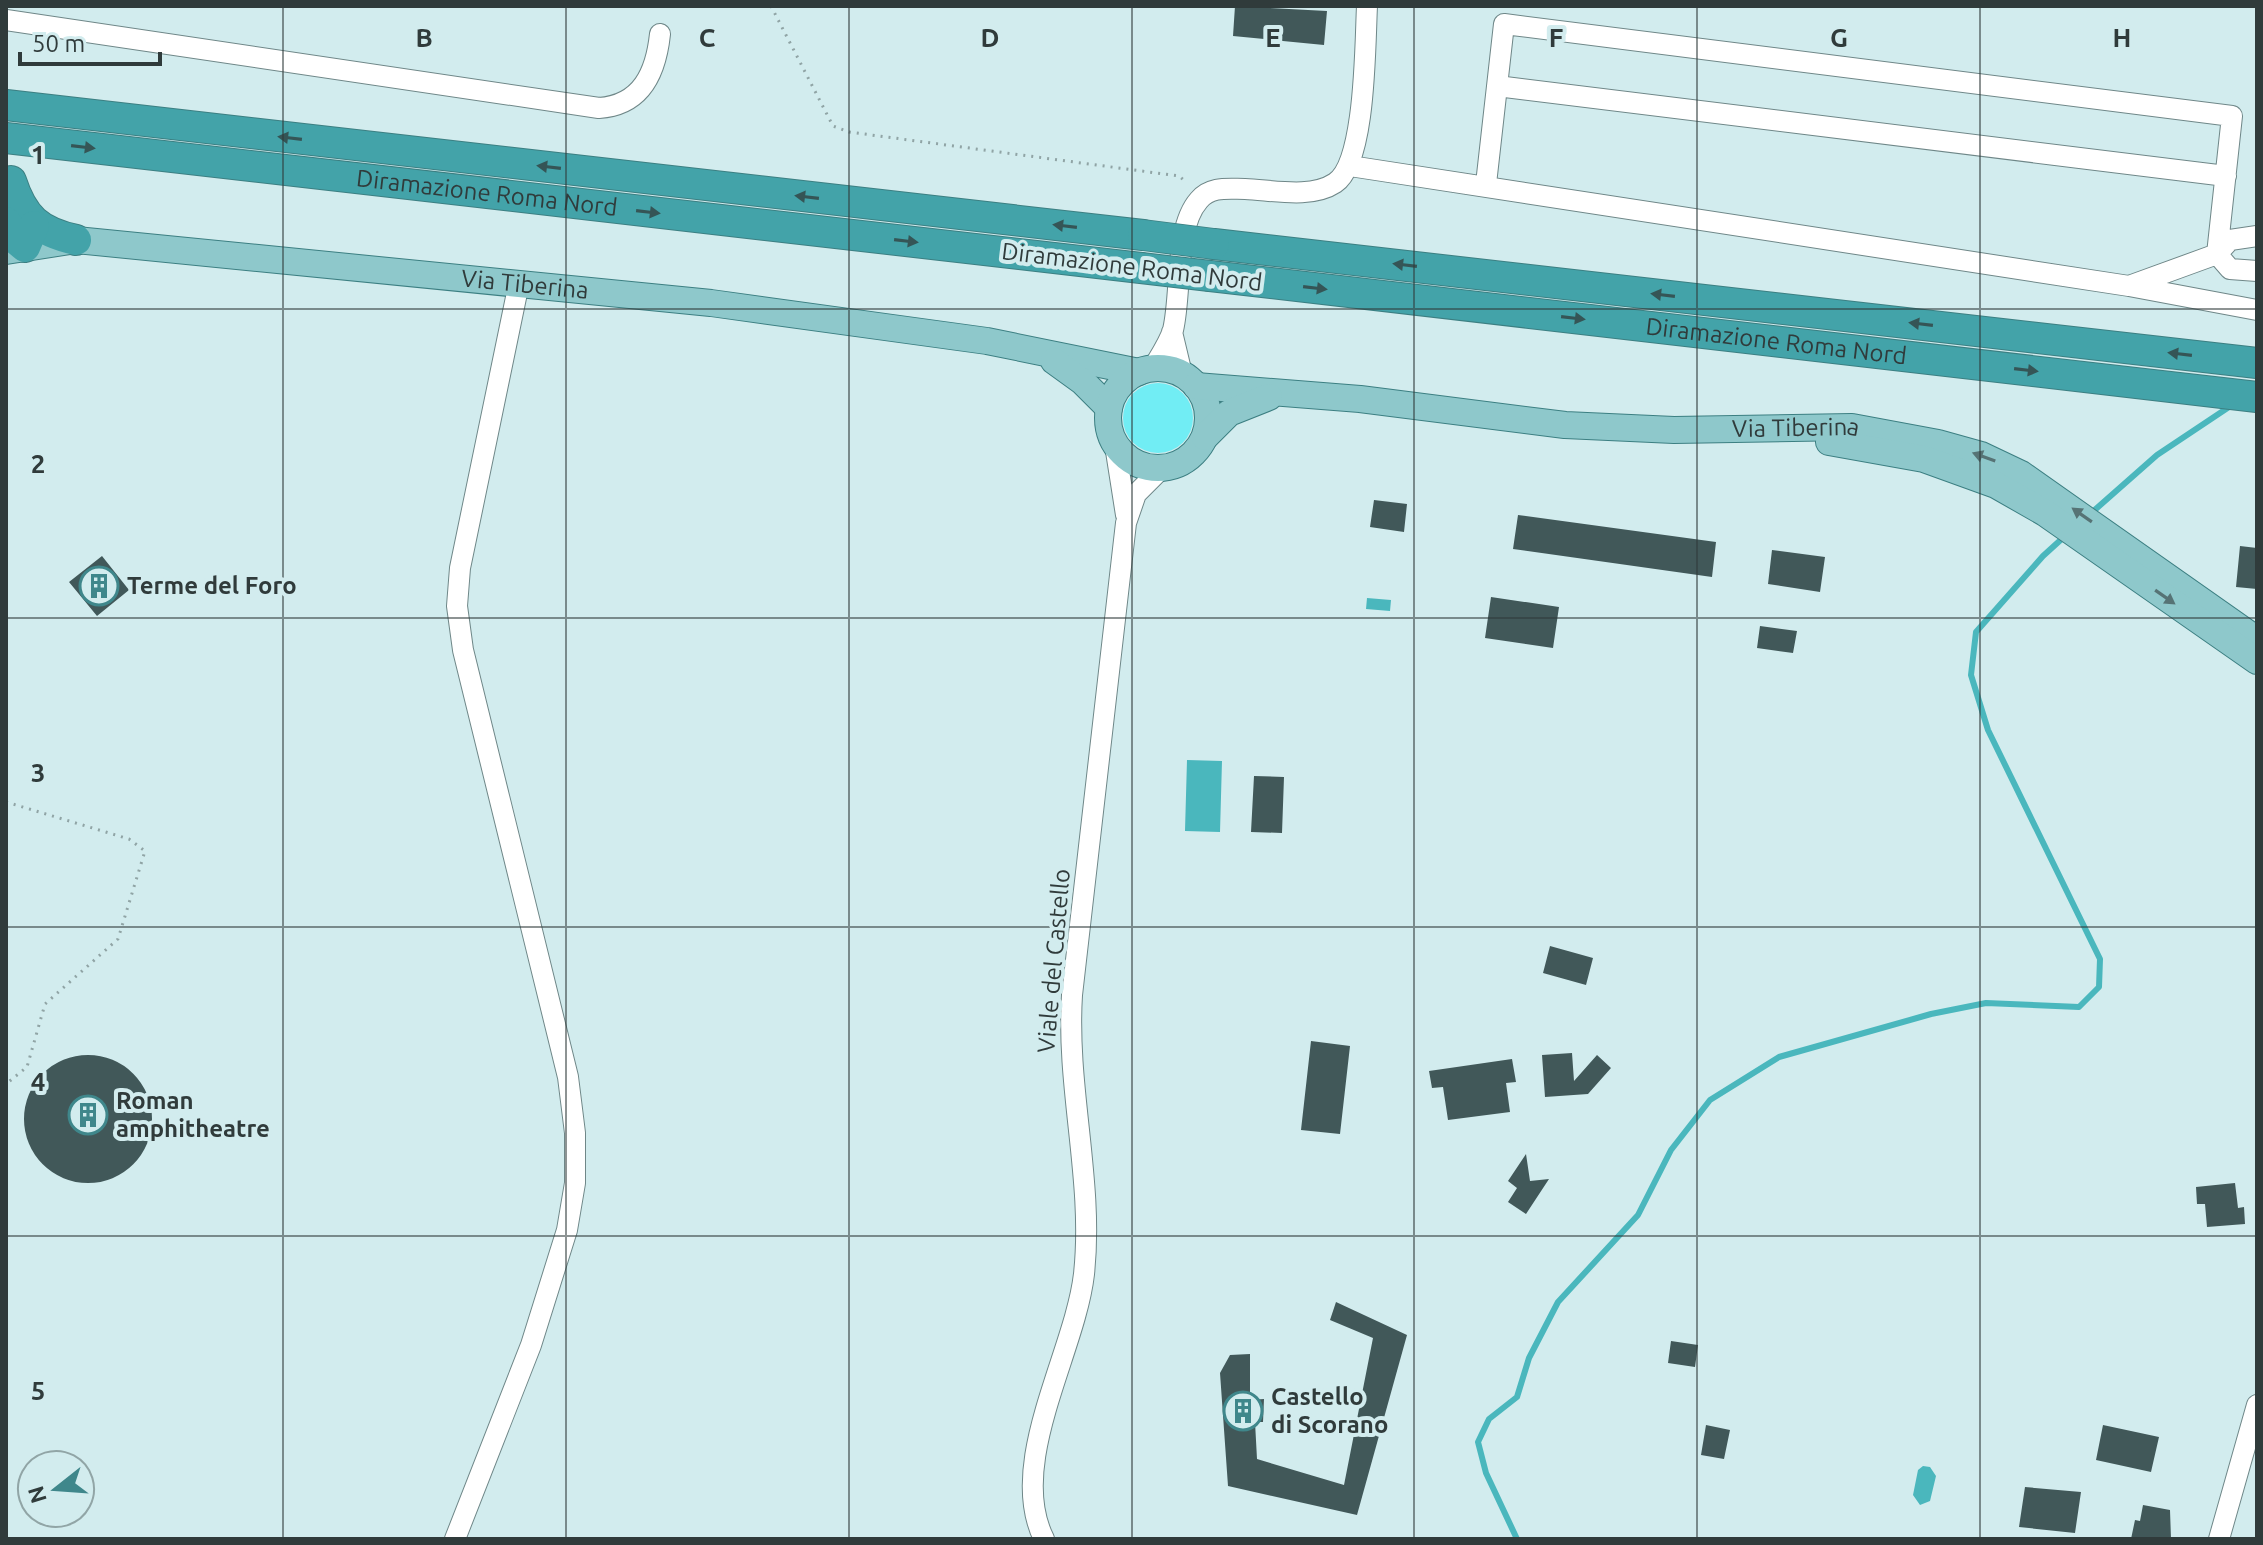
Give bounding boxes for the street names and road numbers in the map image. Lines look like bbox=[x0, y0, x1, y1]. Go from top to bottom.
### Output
street label: Diramazione Roma Nord bbox=[355, 164, 619, 221]
street label: Diramazione Roma Nord bbox=[1000, 237, 1264, 296]
street label: Via Tiberina bbox=[460, 264, 590, 304]
street label: Diramazione Roma Nord bbox=[1644, 312, 1908, 369]
street label: Via Tiberina bbox=[1732, 412, 1862, 442]
street label: Viale del Castello bbox=[1032, 868, 1075, 1054]

